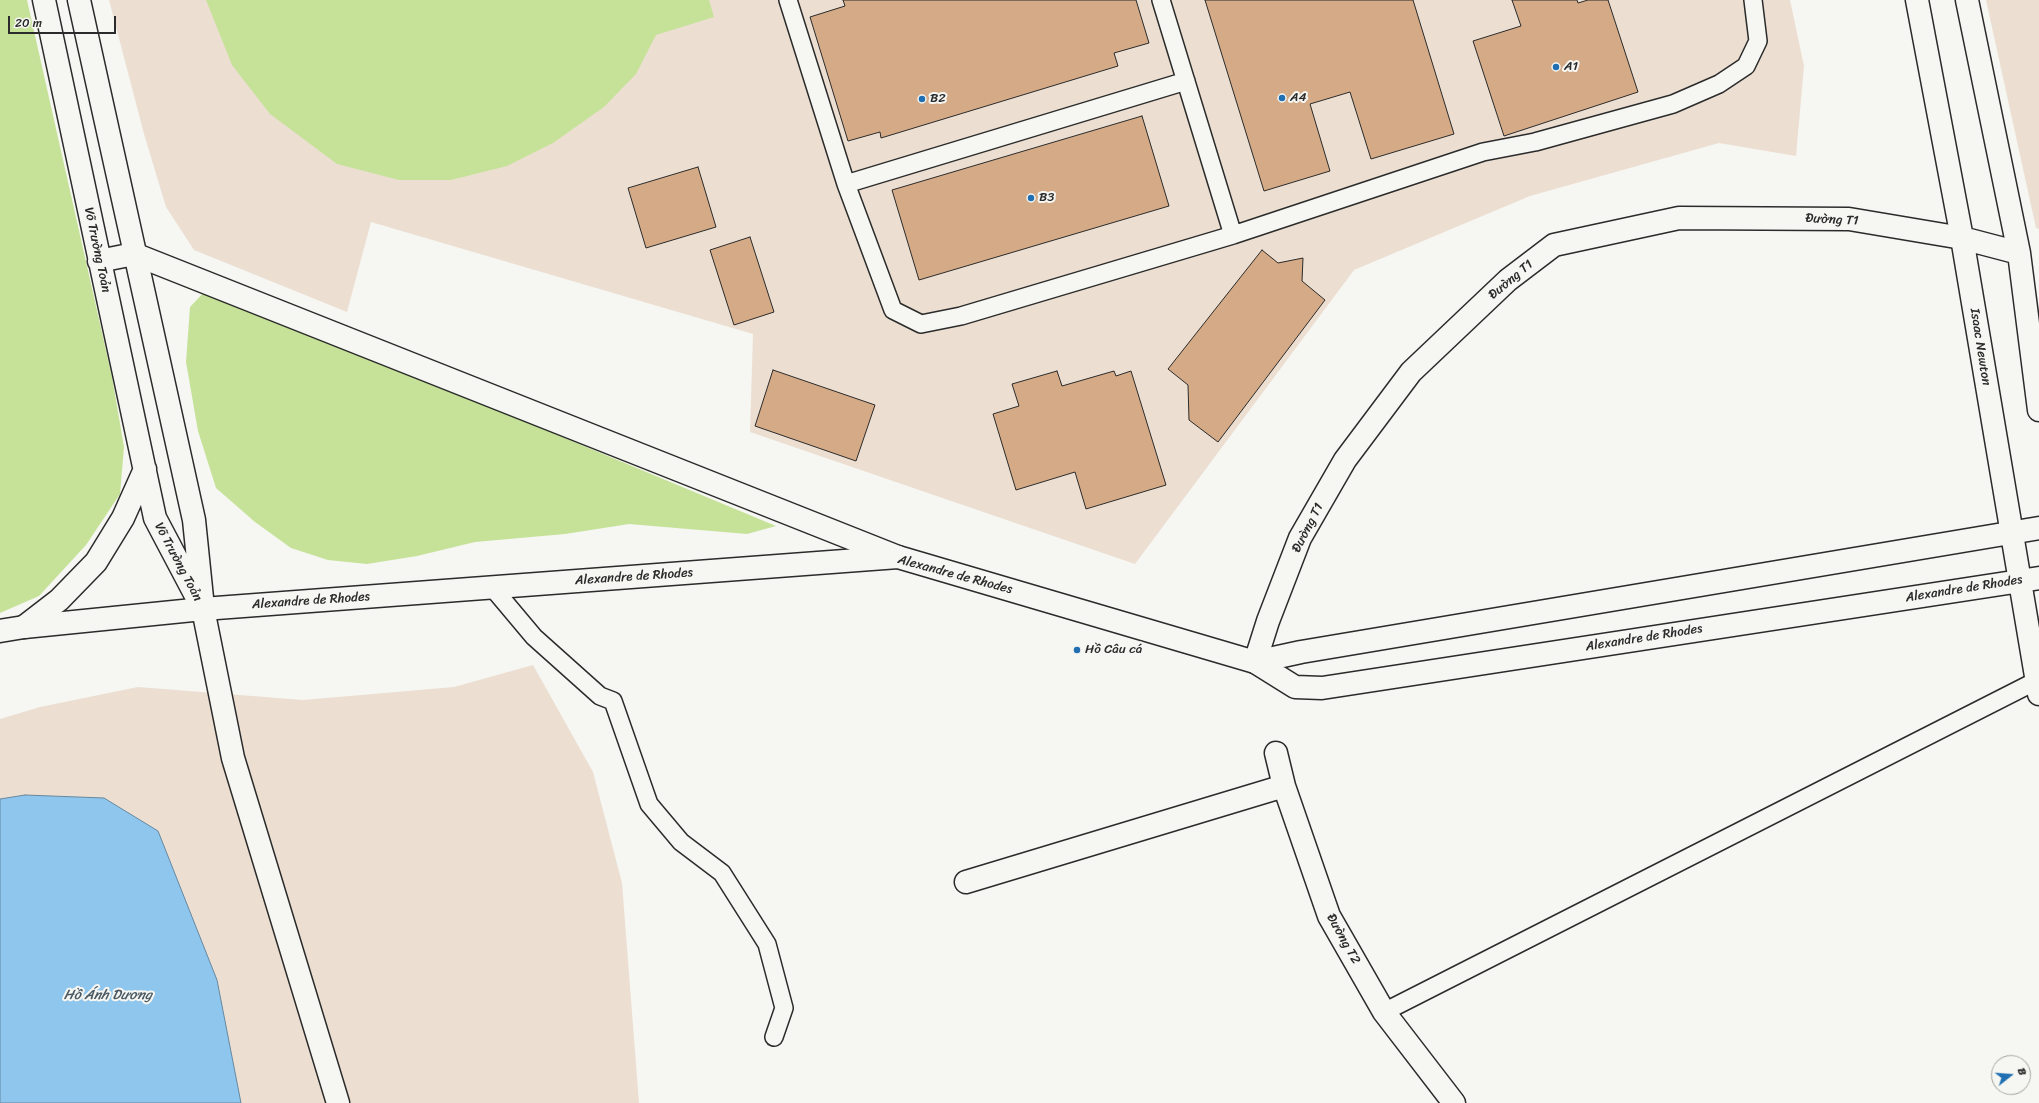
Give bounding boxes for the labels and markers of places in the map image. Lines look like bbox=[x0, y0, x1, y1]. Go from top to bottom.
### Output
place label: A1 bbox=[1564, 59, 1578, 75]
marker: A1 bbox=[1551, 62, 1561, 72]
place label: A4 bbox=[1290, 90, 1307, 106]
place label: B2 bbox=[930, 91, 946, 107]
marker: A4 bbox=[1277, 93, 1287, 103]
marker: B2 bbox=[917, 94, 927, 104]
place label: B3 bbox=[1039, 190, 1054, 206]
marker: B3 bbox=[1026, 193, 1036, 203]
place label: Hồ Câu cá bbox=[1085, 642, 1142, 658]
marker: Hồ Câu cá bbox=[1072, 645, 1082, 655]

